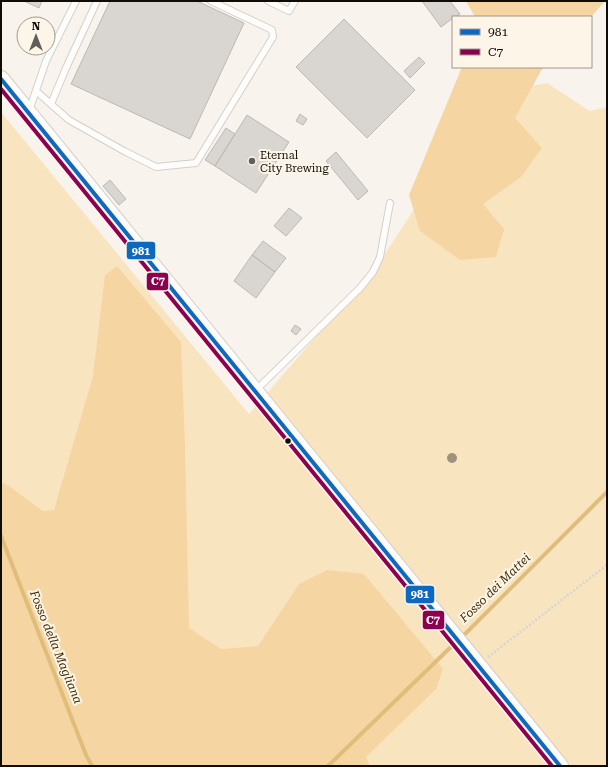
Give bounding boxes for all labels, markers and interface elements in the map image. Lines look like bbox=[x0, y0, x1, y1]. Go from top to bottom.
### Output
north arrow bbox=[16, 16, 56, 56]
legend bbox=[452, 16, 592, 68]
text: N bbox=[32, 20, 41, 33]
text: 981 bbox=[488, 25, 508, 39]
text: C7 bbox=[488, 45, 504, 59]
place label: Eternal City Brewing bbox=[260, 149, 329, 175]
marker: Eternal City Brewing bbox=[247, 156, 257, 166]
line badge: 981 bbox=[126, 241, 156, 260]
text: 981 bbox=[132, 245, 150, 258]
line badge: C7 bbox=[146, 272, 169, 291]
text: C7 bbox=[151, 275, 165, 288]
unlabelled marker bbox=[283, 436, 293, 446]
water label: Fosso dei Mattei bbox=[456, 551, 533, 626]
line badge: 981 bbox=[405, 585, 435, 604]
water label: Fosso della Magliana bbox=[26, 587, 85, 706]
text: 981 bbox=[411, 588, 429, 601]
line badge: C7 bbox=[422, 610, 445, 630]
text: C7 bbox=[426, 614, 440, 627]

